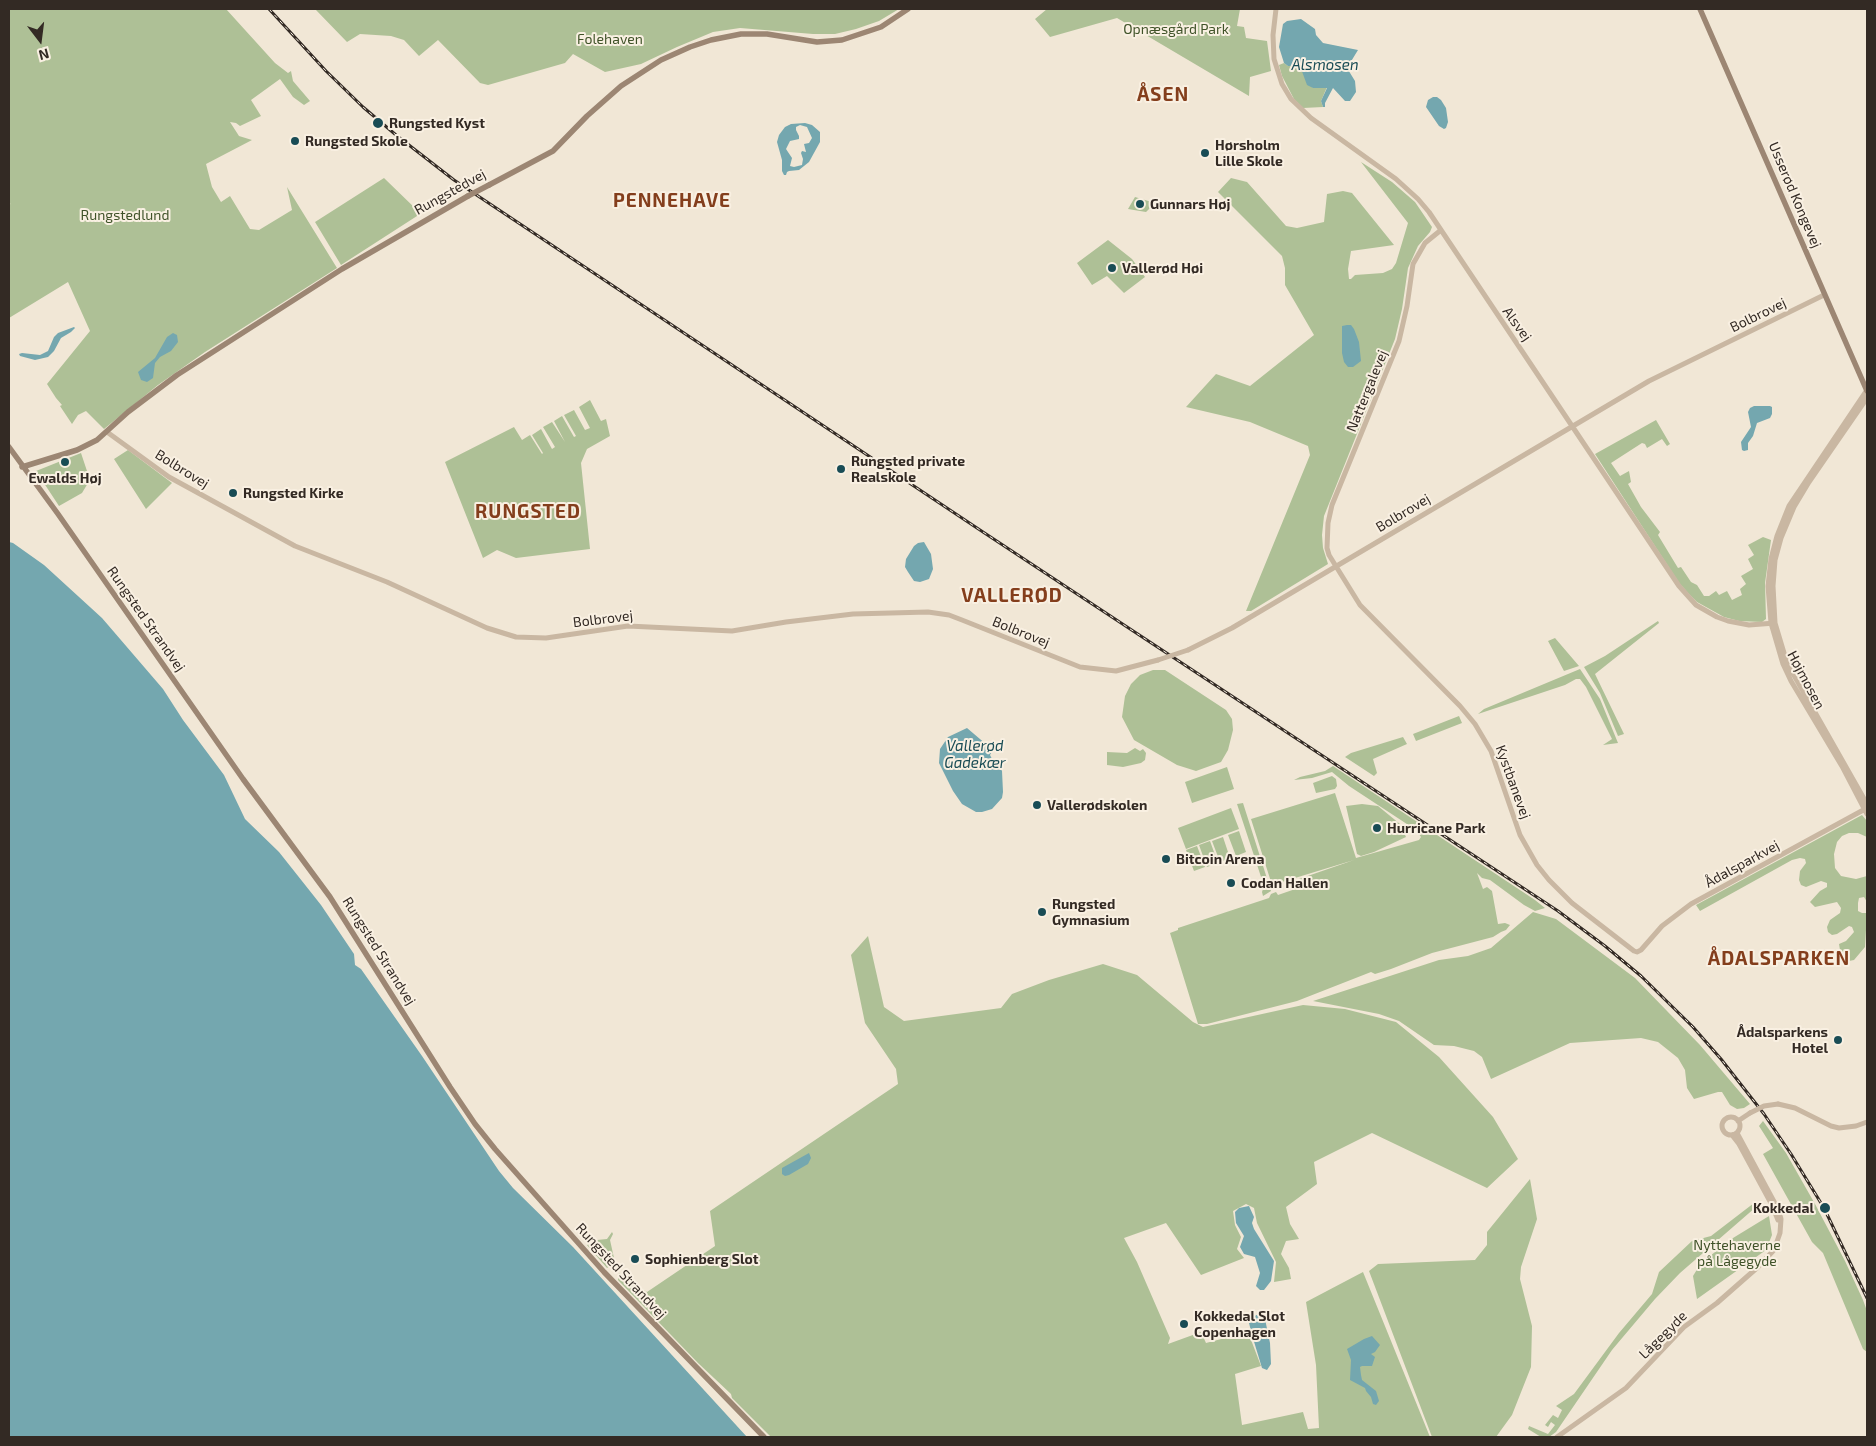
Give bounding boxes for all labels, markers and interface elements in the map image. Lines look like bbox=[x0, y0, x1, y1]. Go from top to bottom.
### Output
north arrow bbox=[15, 15, 65, 65]
park label: Opnæsgård Park bbox=[1123, 21, 1229, 37]
park label: Folehaven bbox=[577, 31, 643, 47]
text: N bbox=[37, 45, 51, 64]
water label: Alsmosen bbox=[1291, 56, 1359, 74]
district label: ÅSEN bbox=[1136, 84, 1190, 106]
place label: Rungsted Kyst bbox=[389, 115, 485, 131]
marker: Rungsted Kyst bbox=[371, 116, 385, 130]
place label: Rungsted Skole bbox=[305, 133, 408, 149]
marker: Rungsted Skole bbox=[289, 135, 301, 147]
place label: Hørsholm Lille Skole bbox=[1215, 137, 1283, 170]
street label: Usserød Kongevej bbox=[1765, 139, 1825, 251]
marker: Hørsholm Lille Skole bbox=[1199, 147, 1211, 159]
street label: Rungstedvej bbox=[411, 166, 489, 218]
district label: PENNEHAVE bbox=[612, 190, 732, 212]
place label: Gunnars Høj bbox=[1150, 196, 1230, 212]
marker: Gunnars Høj bbox=[1134, 198, 1146, 210]
park label: Rungstedlund bbox=[81, 207, 169, 223]
place label: Vallerød Høi bbox=[1122, 260, 1203, 276]
marker: Vallerød Høi bbox=[1106, 262, 1118, 274]
street label: Bolbrovej bbox=[1727, 294, 1789, 336]
street label: Alsvej bbox=[1499, 304, 1535, 344]
street label: Nattergalevej bbox=[1343, 348, 1391, 434]
street label: Bolbrovej bbox=[152, 446, 212, 492]
place label: Rungsted private Realskole bbox=[851, 453, 965, 486]
marker: Ewalds Høj bbox=[59, 456, 71, 468]
marker: Rungsted private Realskole bbox=[835, 463, 847, 475]
place label: Ewalds Høj bbox=[28, 470, 102, 486]
place label: Rungsted Kirke bbox=[243, 485, 344, 501]
marker: Rungsted Kirke bbox=[227, 487, 239, 499]
street label: Bolbrovej bbox=[1373, 490, 1433, 536]
district label: RUNGSTED bbox=[474, 501, 582, 523]
street label: Rungsted Strandvej bbox=[103, 563, 189, 675]
district label: VALLERØD bbox=[960, 585, 1064, 607]
street label: Bolbrovej bbox=[572, 607, 634, 631]
street label: Bolbrovej bbox=[990, 613, 1052, 651]
street label: Højmosen bbox=[1784, 648, 1828, 712]
water label: Vallerød Gadekær bbox=[944, 737, 1006, 772]
street label: Kystbanevej bbox=[1492, 743, 1534, 821]
place label: Vallerødskolen bbox=[1047, 797, 1147, 813]
marker: Vallerødskolen bbox=[1031, 799, 1043, 811]
place label: Hurricane Park bbox=[1387, 820, 1486, 836]
marker: Hurricane Park bbox=[1371, 822, 1383, 834]
street label: Ådalsparkvej bbox=[1702, 837, 1782, 891]
place label: Bitcoin Arena bbox=[1176, 851, 1264, 867]
marker: Bitcoin Arena bbox=[1160, 853, 1172, 865]
place label: Codan Hallen bbox=[1241, 875, 1328, 891]
marker: Codan Hallen bbox=[1225, 877, 1237, 889]
street label: Rungsted Strandvej bbox=[339, 894, 419, 1008]
place label: Rungsted Gymnasium bbox=[1052, 896, 1130, 929]
marker: Rungsted Gymnasium bbox=[1036, 906, 1048, 918]
district label: ÅDALSPARKEN bbox=[1706, 948, 1852, 970]
place label: Ådalsparkens Hotel bbox=[1737, 1024, 1828, 1056]
marker: Ådalsparkens Hotel bbox=[1832, 1034, 1844, 1046]
place label: Kokkedal bbox=[1753, 1200, 1814, 1216]
marker: Kokkedal bbox=[1818, 1201, 1832, 1215]
street label: Rungsted Strandvej bbox=[572, 1220, 670, 1322]
park label: Nyttehaverne på Lågegyde bbox=[1693, 1237, 1781, 1270]
place label: Sophienberg Slot bbox=[645, 1251, 759, 1267]
marker: Sophienberg Slot bbox=[629, 1253, 641, 1265]
place label: Kokkedal Slot Copenhagen bbox=[1194, 1308, 1285, 1340]
street label: Lågegyde bbox=[1636, 1308, 1690, 1362]
marker: Kokkedal Slot Copenhagen bbox=[1178, 1318, 1190, 1330]

